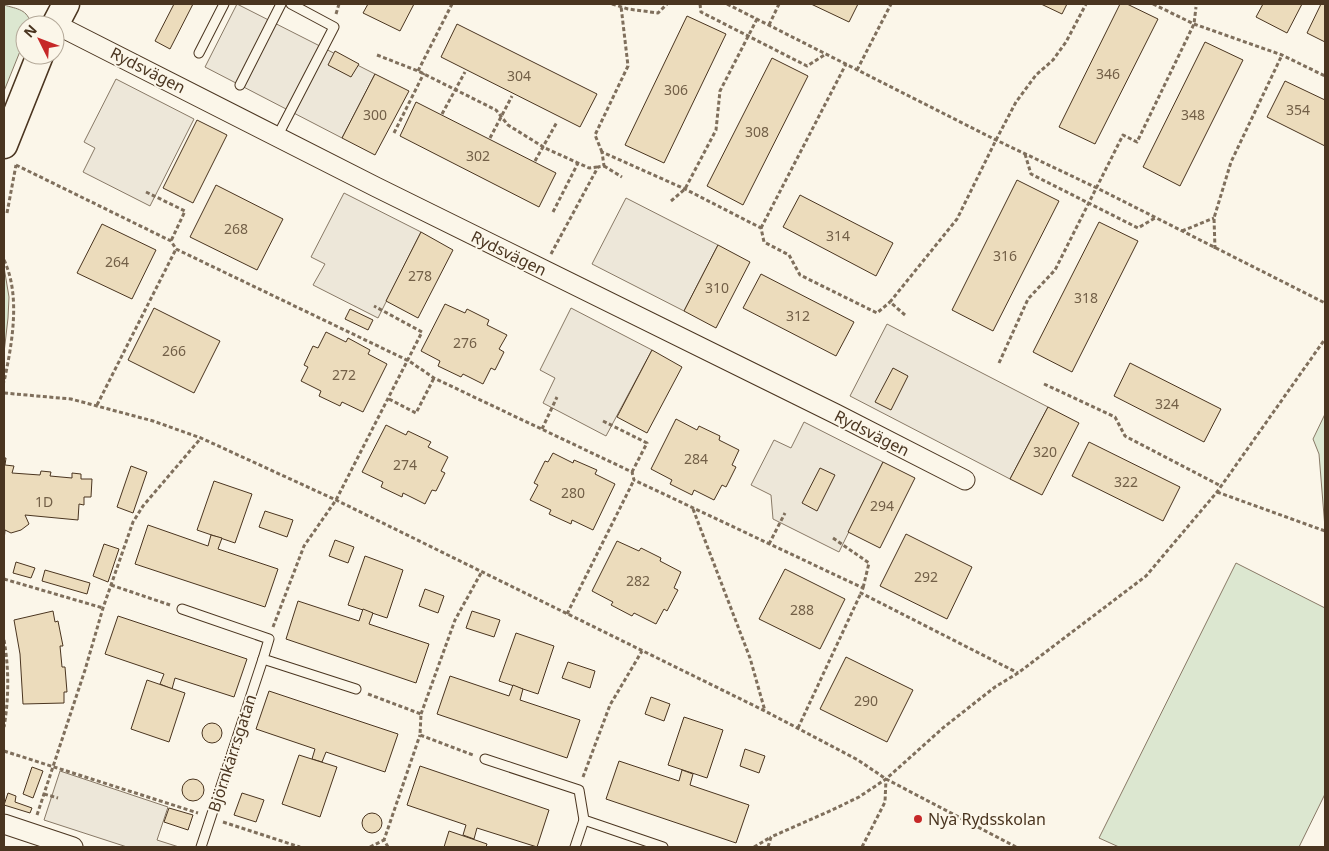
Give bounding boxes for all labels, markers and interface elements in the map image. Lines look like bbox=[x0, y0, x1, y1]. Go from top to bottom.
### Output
north arrow bbox=[15, 15, 65, 65]
text: N bbox=[19, 20, 41, 42]
street label: Rydsvägen bbox=[107, 42, 189, 98]
house number: 346 bbox=[1096, 64, 1120, 83]
house number: 304 bbox=[507, 66, 531, 85]
house number: 306 bbox=[664, 80, 688, 99]
house number: 354 bbox=[1286, 100, 1310, 119]
house number: 300 bbox=[363, 105, 387, 124]
house number: 348 bbox=[1181, 105, 1205, 124]
house number: 308 bbox=[745, 122, 769, 141]
house number: 302 bbox=[466, 146, 490, 165]
house number: 268 bbox=[224, 219, 248, 238]
street label: Rydsvägen bbox=[468, 225, 550, 281]
house number: 314 bbox=[826, 226, 850, 245]
house number: 316 bbox=[993, 246, 1017, 265]
house number: 264 bbox=[105, 252, 129, 271]
house number: 278 bbox=[408, 266, 432, 285]
house number: 310 bbox=[705, 278, 729, 297]
house number: 318 bbox=[1074, 288, 1098, 307]
house number: 312 bbox=[786, 306, 810, 325]
house number: 276 bbox=[453, 333, 477, 352]
house number: 266 bbox=[162, 341, 186, 360]
house number: 272 bbox=[332, 365, 356, 384]
house number: 324 bbox=[1155, 394, 1179, 413]
street label: Rydsvägen bbox=[831, 405, 913, 461]
house number: 320 bbox=[1033, 442, 1057, 461]
house number: 284 bbox=[684, 449, 708, 468]
house number: 274 bbox=[393, 455, 417, 474]
house number: 322 bbox=[1114, 472, 1138, 491]
house number: 280 bbox=[561, 483, 585, 502]
house number: 1D bbox=[35, 492, 53, 511]
house number: 294 bbox=[870, 496, 894, 515]
house number: 292 bbox=[914, 567, 938, 586]
house number: 282 bbox=[626, 571, 650, 590]
house number: 288 bbox=[790, 600, 814, 619]
street label: Björnkärrsgatan bbox=[203, 691, 261, 815]
house number: 290 bbox=[854, 691, 878, 710]
place label: Nya Rydsskolan bbox=[928, 808, 1046, 830]
marker: Nya Rydsskolan bbox=[912, 813, 924, 825]

